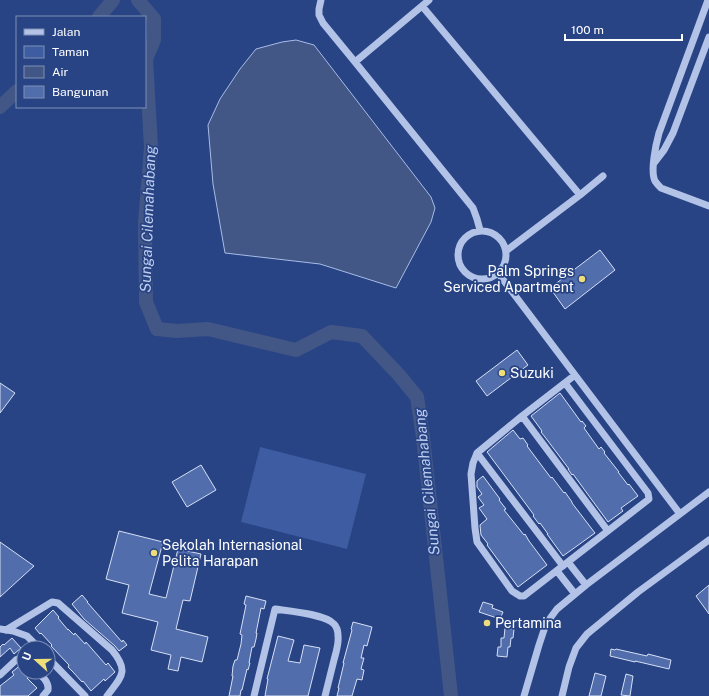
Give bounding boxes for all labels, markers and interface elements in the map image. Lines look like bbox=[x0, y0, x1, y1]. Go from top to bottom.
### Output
legend bbox=[16, 16, 146, 108]
scale bar bbox=[565, 16, 682, 42]
text: 100 m bbox=[571, 23, 604, 37]
text: Jalan bbox=[52, 25, 81, 39]
text: Taman bbox=[52, 45, 89, 59]
text: Air bbox=[52, 65, 69, 79]
text: Bangunan bbox=[52, 85, 108, 99]
water label: Sungai Cilemahabang bbox=[136, 145, 159, 293]
place label: Palm Springs Serviced Apartment bbox=[443, 263, 574, 295]
marker: Palm Springs Serviced Apartment bbox=[577, 274, 587, 284]
place label: Suzuki bbox=[510, 365, 554, 381]
marker: Suzuki bbox=[497, 368, 507, 378]
water label: Sungai Cilemahabang bbox=[410, 408, 443, 556]
place label: Sekolah Internasional Pelita Harapan bbox=[162, 537, 303, 569]
marker: Sekolah Internasional Pelita Harapan bbox=[149, 548, 159, 558]
place label: Pertamina bbox=[495, 615, 562, 631]
marker: Pertamina bbox=[482, 618, 492, 628]
north arrow bbox=[16, 640, 56, 680]
text: U bbox=[20, 651, 34, 662]

